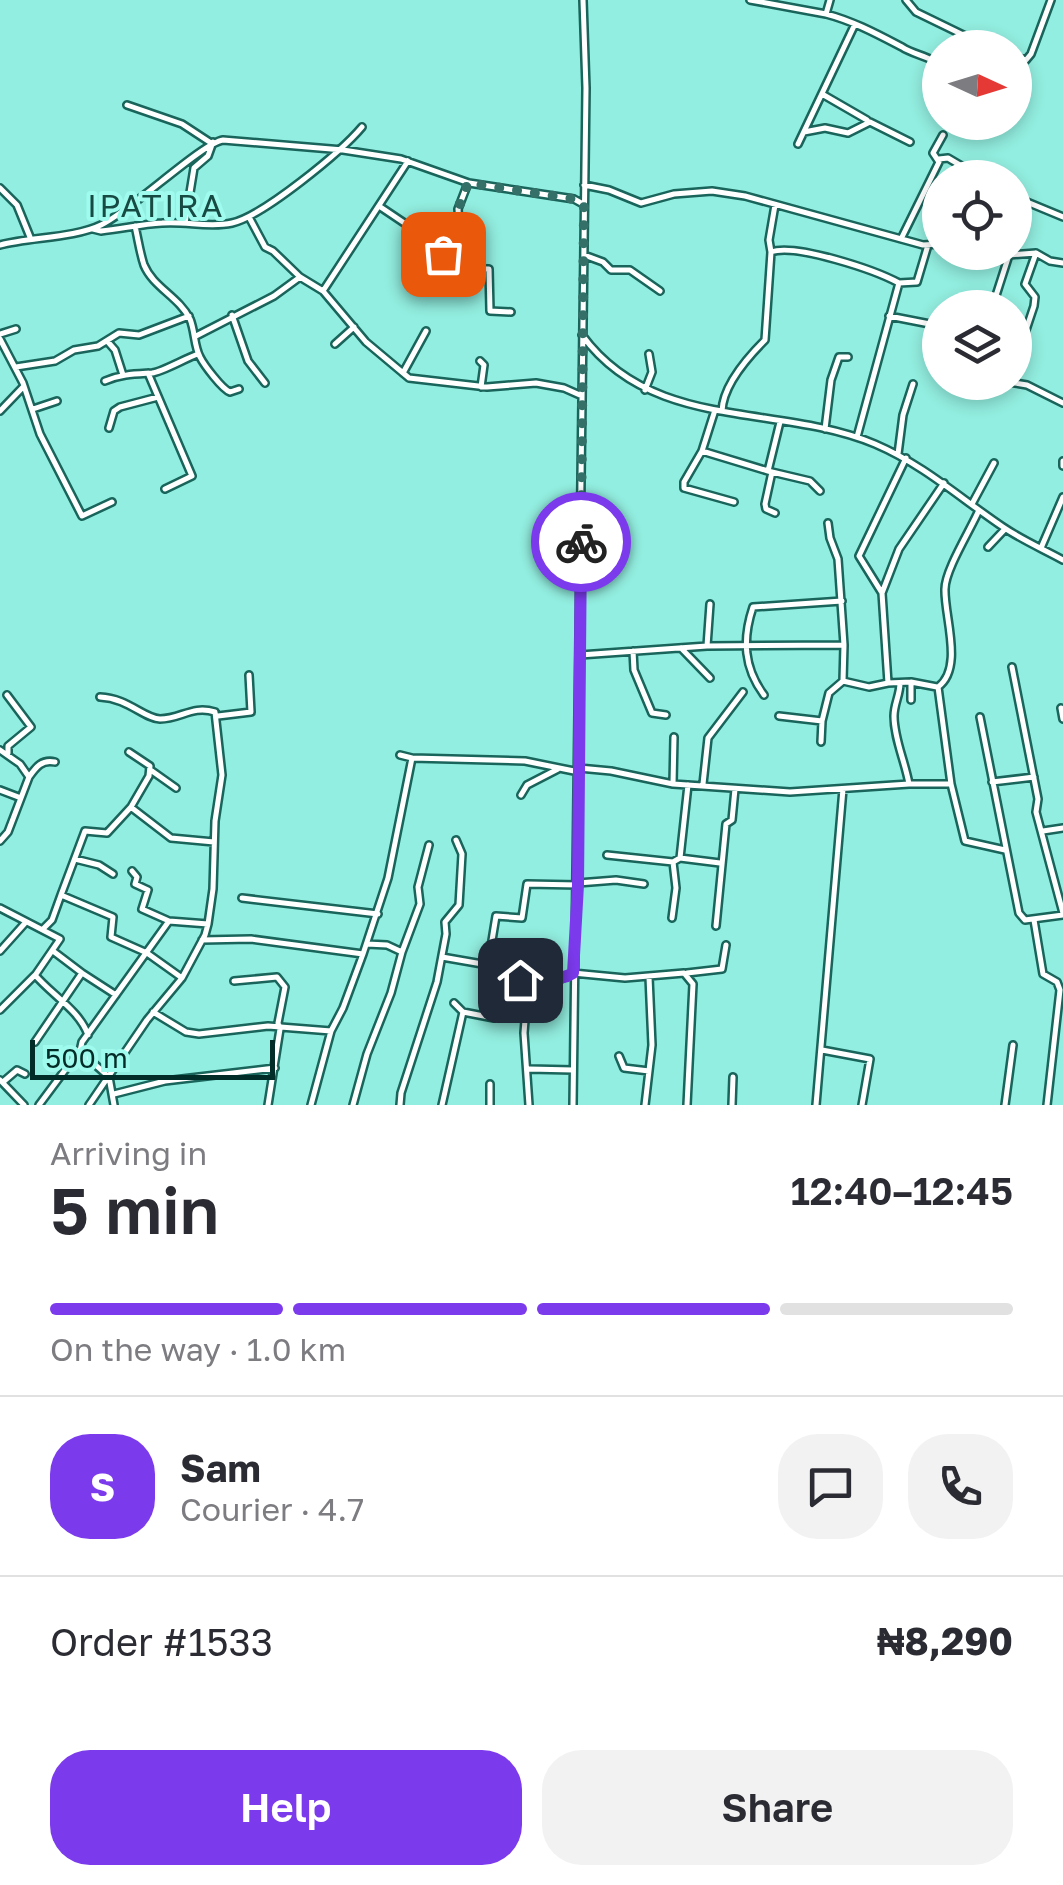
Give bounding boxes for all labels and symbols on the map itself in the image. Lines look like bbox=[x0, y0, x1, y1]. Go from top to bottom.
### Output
north arrow bbox=[922, 30, 1032, 140]
district label: IPATIRA bbox=[87, 186, 225, 224]
pin bbox=[401, 212, 486, 297]
courier bbox=[531, 492, 631, 592]
pin bbox=[478, 938, 563, 1023]
scale bar bbox=[30, 1035, 275, 1080]

